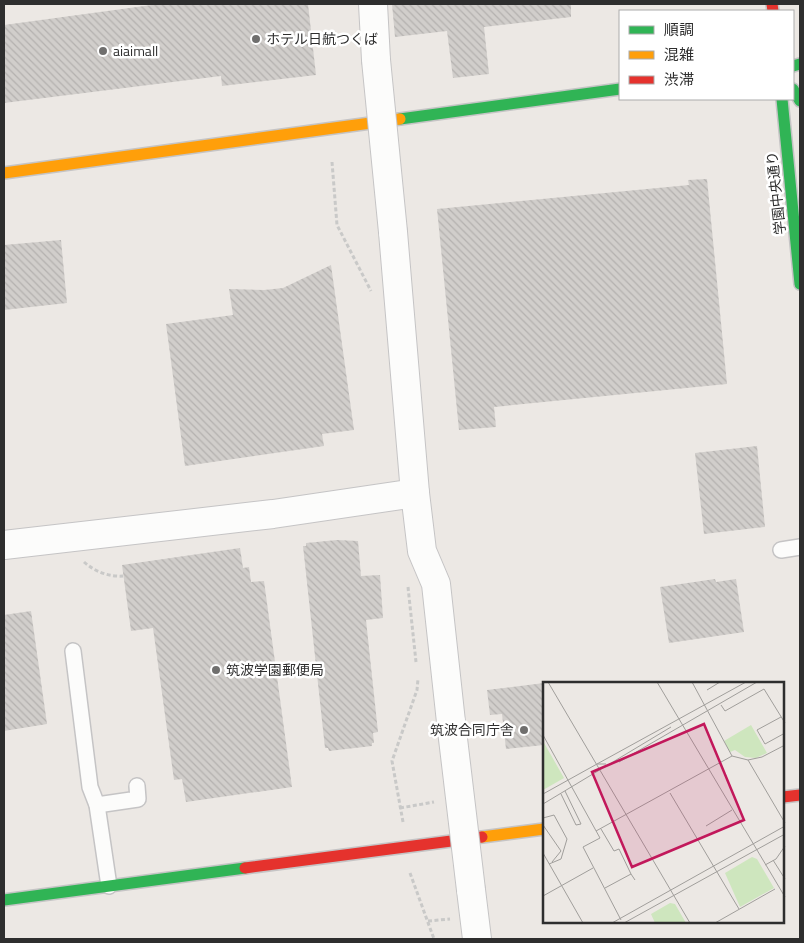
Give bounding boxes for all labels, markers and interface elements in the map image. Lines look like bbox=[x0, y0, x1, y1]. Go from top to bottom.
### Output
legend bbox=[619, 10, 794, 100]
text: 順調 bbox=[664, 18, 694, 41]
place label: ホテル日航つくば bbox=[266, 28, 378, 49]
marker: ホテル日航つくば bbox=[250, 33, 262, 45]
place label: aiaimall bbox=[113, 40, 158, 61]
text: 混雑 bbox=[664, 43, 694, 66]
marker: aiaimall bbox=[97, 45, 109, 57]
text: 渋滞 bbox=[664, 68, 694, 91]
street label: 学園中央通り bbox=[761, 150, 790, 236]
place label: 筑波学園郵便局 bbox=[226, 659, 324, 680]
marker: 筑波学園郵便局 bbox=[210, 664, 222, 676]
inset map bbox=[543, 682, 784, 923]
place label: 筑波合同庁舎 bbox=[430, 719, 514, 740]
marker: 筑波合同庁舎 bbox=[518, 724, 530, 736]

